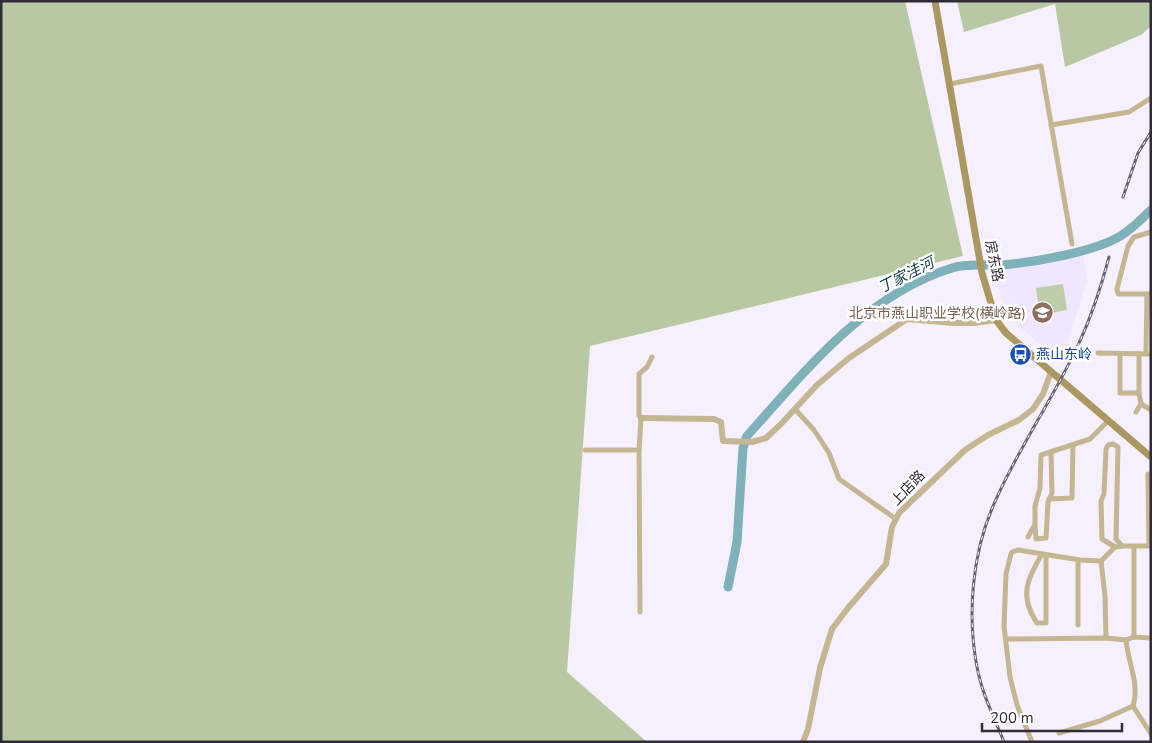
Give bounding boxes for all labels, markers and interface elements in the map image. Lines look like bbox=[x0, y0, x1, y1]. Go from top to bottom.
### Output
street label: 房东路 bbox=[981, 239, 1007, 283]
water label: 丁家洼河 bbox=[875, 251, 940, 298]
school or university icon: 北京市燕山职业学校(横岭路) bbox=[1030, 301, 1054, 325]
place label: 北京市燕山职业学校(横岭路) bbox=[849, 304, 1026, 323]
bus stop icon: 燕山东岭 bbox=[1008, 342, 1032, 366]
place label: 燕山东岭 bbox=[1036, 345, 1092, 364]
street label: 上店路 bbox=[887, 466, 929, 510]
scale bar bbox=[982, 700, 1122, 732]
text: 200 m bbox=[990, 708, 1034, 728]

